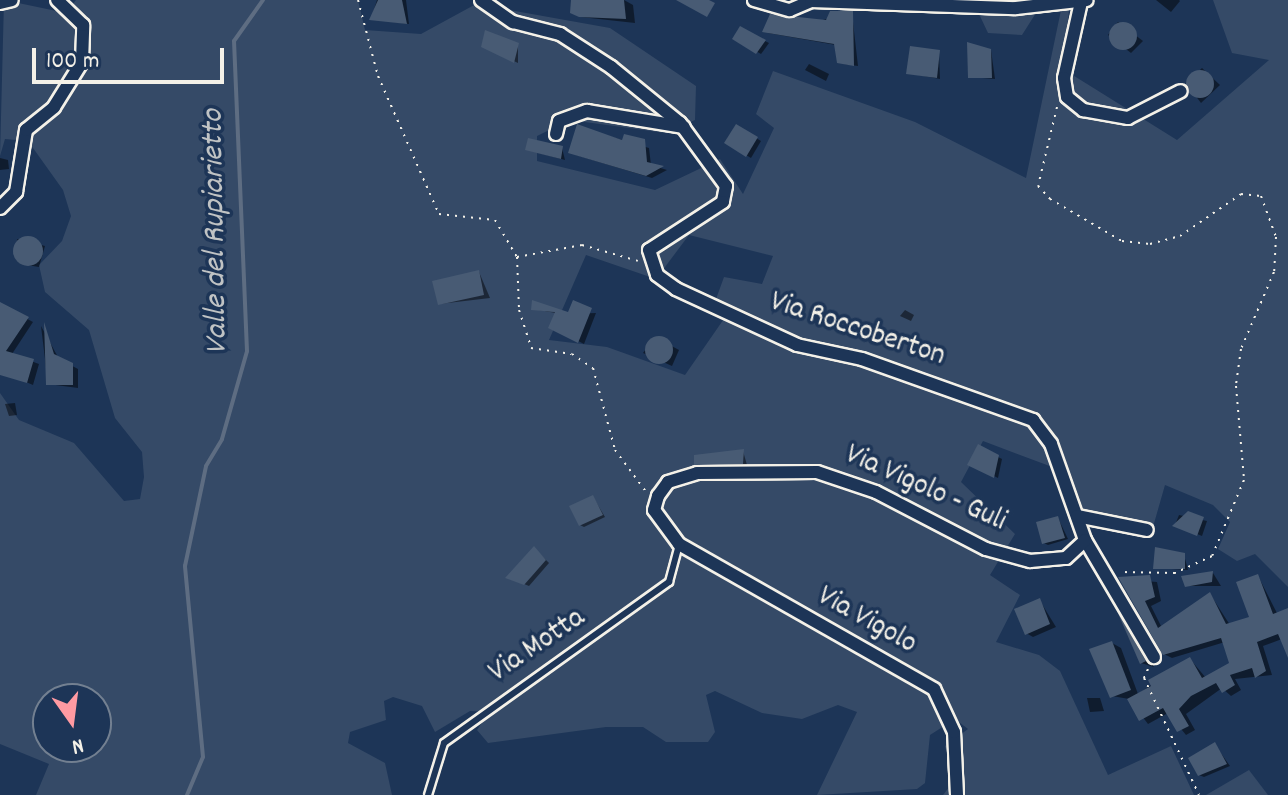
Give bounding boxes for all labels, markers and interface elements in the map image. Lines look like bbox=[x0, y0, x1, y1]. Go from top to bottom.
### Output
scale bar bbox=[36, 32, 228, 82]
text: 100 m bbox=[46, 45, 99, 79]
water label: Valle del Rupiarietto bbox=[196, 109, 238, 355]
street label: Via Roccoberton bbox=[765, 286, 949, 376]
street label: Via Vigolo - Guli bbox=[839, 438, 1011, 542]
street label: Via Vigolo bbox=[810, 580, 922, 664]
street label: Via Motta bbox=[483, 602, 593, 692]
north arrow bbox=[32, 683, 112, 763]
text: N bbox=[68, 728, 86, 761]

